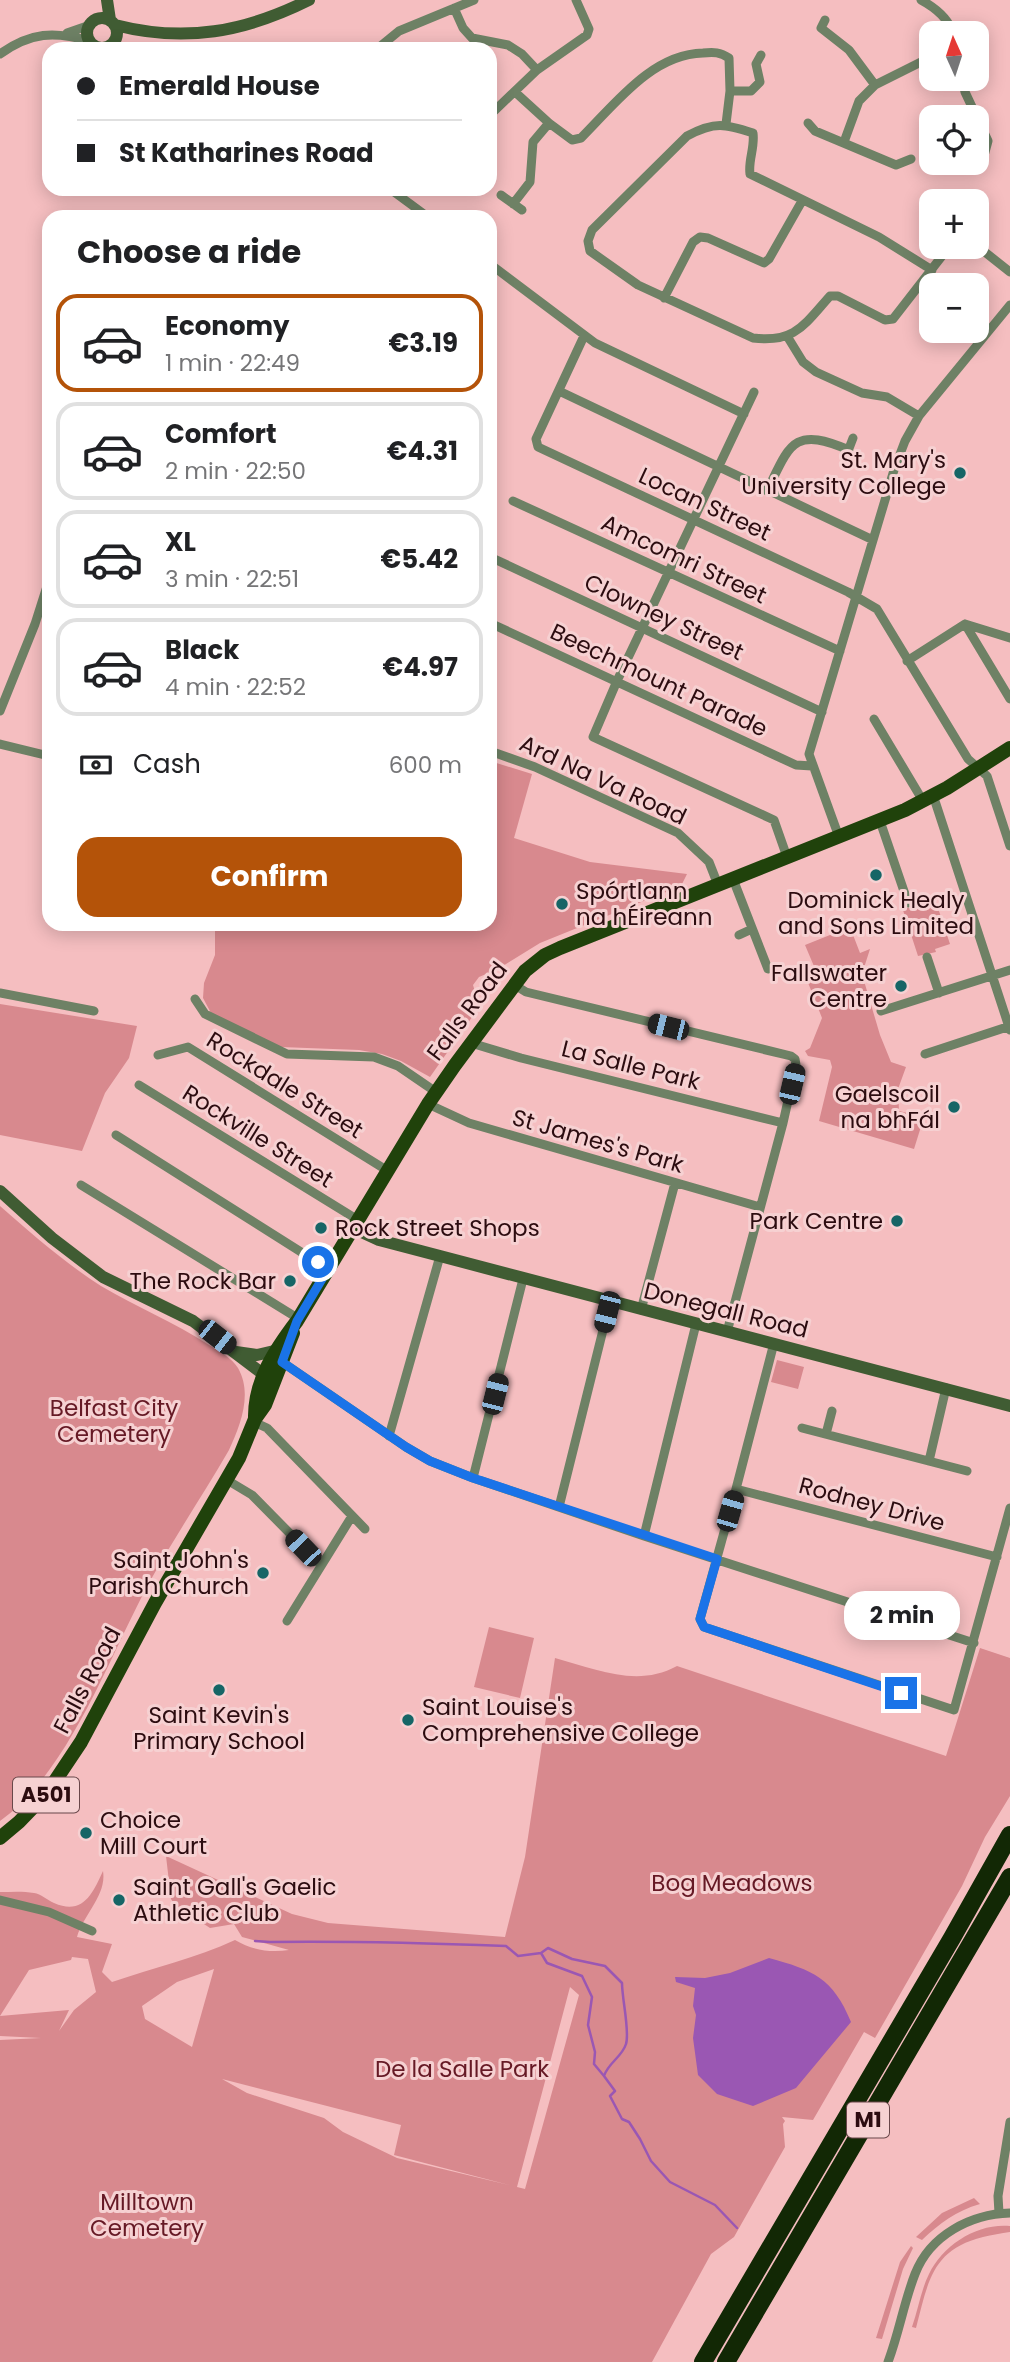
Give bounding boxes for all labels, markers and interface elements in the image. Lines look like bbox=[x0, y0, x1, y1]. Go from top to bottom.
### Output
north arrow bbox=[919, 21, 989, 91]
map controls bbox=[919, 21, 989, 343]
text: Emerald House bbox=[119, 68, 320, 104]
button: locate bbox=[919, 105, 989, 175]
text: St Katharines Road bbox=[119, 135, 374, 171]
button: + bbox=[919, 189, 989, 259]
text: Choose a ride bbox=[77, 229, 301, 274]
button: − bbox=[919, 273, 989, 343]
text: Economy bbox=[165, 308, 289, 344]
icon: car bbox=[81, 312, 144, 375]
text: €3.19 bbox=[388, 325, 458, 361]
text: 1 min · 22:49 bbox=[165, 347, 300, 379]
text: Comfort bbox=[165, 416, 277, 452]
icon: car bbox=[81, 420, 144, 483]
text: €4.31 bbox=[387, 433, 458, 469]
place label: St. Mary's University College bbox=[741, 444, 946, 502]
text: 2 min · 22:50 bbox=[165, 455, 306, 487]
street label: Locan Street bbox=[634, 459, 776, 549]
marker: St. Mary's University College bbox=[952, 465, 968, 481]
street label: Amcomri Street bbox=[596, 507, 772, 611]
text: XL bbox=[165, 524, 196, 560]
icon: car bbox=[81, 528, 144, 591]
text: €5.42 bbox=[381, 541, 458, 577]
text: 3 min · 22:51 bbox=[165, 563, 299, 595]
street label: Clowney Street bbox=[579, 566, 749, 668]
street label: Beechmount Parade bbox=[545, 616, 773, 744]
text: Black bbox=[165, 632, 239, 668]
icon: car bbox=[81, 636, 144, 699]
text: €4.97 bbox=[382, 649, 458, 685]
text: 4 min · 22:52 bbox=[165, 671, 306, 703]
street label: Ard Na Va Road bbox=[514, 727, 692, 833]
icon: cash bbox=[77, 746, 115, 784]
text: Cash bbox=[133, 746, 201, 782]
text: 600 m bbox=[389, 749, 462, 781]
button: Confirm bbox=[77, 837, 462, 917]
marker: Dominick Healy and Sons Limited bbox=[868, 867, 884, 883]
place label: Spórtlann na hÉireann bbox=[576, 875, 712, 933]
place label: Dominick Healy and Sons Limited bbox=[778, 884, 974, 942]
marker: Spórtlann na hÉireann bbox=[554, 896, 570, 912]
street label: Falls Road bbox=[419, 955, 515, 1067]
place label: Fallswater Centre bbox=[771, 957, 887, 1015]
marker: Fallswater Centre bbox=[893, 978, 909, 994]
car bbox=[646, 1012, 691, 1042]
street label: Rockdale Street bbox=[201, 1024, 369, 1146]
street label: La Salle Park bbox=[558, 1032, 704, 1098]
car bbox=[778, 1061, 807, 1107]
street label: Rockville Street bbox=[177, 1077, 339, 1195]
place label: Gaelscoil na bhFál bbox=[835, 1078, 940, 1136]
marker: Gaelscoil na bhFál bbox=[946, 1099, 962, 1115]
street label: St James's Park bbox=[509, 1101, 688, 1181]
place label: Park Centre bbox=[750, 1205, 883, 1237]
place label: Rock Street Shops bbox=[335, 1212, 540, 1244]
marker: Park Centre bbox=[889, 1213, 905, 1229]
marker: Rock Street Shops bbox=[313, 1220, 329, 1236]
route start bbox=[302, 1246, 334, 1278]
place label: The Rock Bar bbox=[130, 1265, 276, 1297]
marker: The Rock Bar bbox=[282, 1273, 298, 1289]
street label: Donegall Road bbox=[640, 1274, 812, 1346]
car bbox=[592, 1289, 623, 1335]
car bbox=[194, 1316, 241, 1358]
car bbox=[480, 1371, 511, 1417]
park label: Belfast City Cemetery bbox=[50, 1392, 178, 1450]
street label: Rodney Drive bbox=[795, 1469, 949, 1539]
car bbox=[715, 1488, 746, 1534]
car bbox=[281, 1526, 326, 1570]
place label: Saint John's Parish Church bbox=[89, 1544, 249, 1602]
marker: Saint John's Parish Church bbox=[255, 1565, 271, 1581]
callout: 2 min bbox=[843, 1592, 959, 1640]
text: 2 min bbox=[870, 1599, 934, 1631]
street label: Falls Road bbox=[46, 1621, 128, 1739]
route end bbox=[885, 1677, 917, 1709]
marker: Saint Kevin's Primary School bbox=[211, 1682, 227, 1698]
place label: Saint Louise's Comprehensive College bbox=[422, 1691, 699, 1749]
place label: Saint Kevin's Primary School bbox=[133, 1699, 305, 1757]
marker: Saint Louise's Comprehensive College bbox=[400, 1712, 416, 1728]
road number: A501 bbox=[13, 1778, 79, 1812]
place label: Choice Mill Court bbox=[100, 1804, 207, 1862]
marker: Choice Mill Court bbox=[78, 1825, 94, 1841]
park label: Bog Meadows bbox=[651, 1867, 813, 1899]
place label: Saint Gall's Gaelic Athletic Club bbox=[133, 1871, 336, 1929]
marker: Saint Gall's Gaelic Athletic Club bbox=[111, 1892, 127, 1908]
park label: De la Salle Park bbox=[375, 2053, 549, 2085]
road number: M1 bbox=[847, 2102, 889, 2138]
park label: Milltown Cemetery bbox=[90, 2186, 204, 2244]

